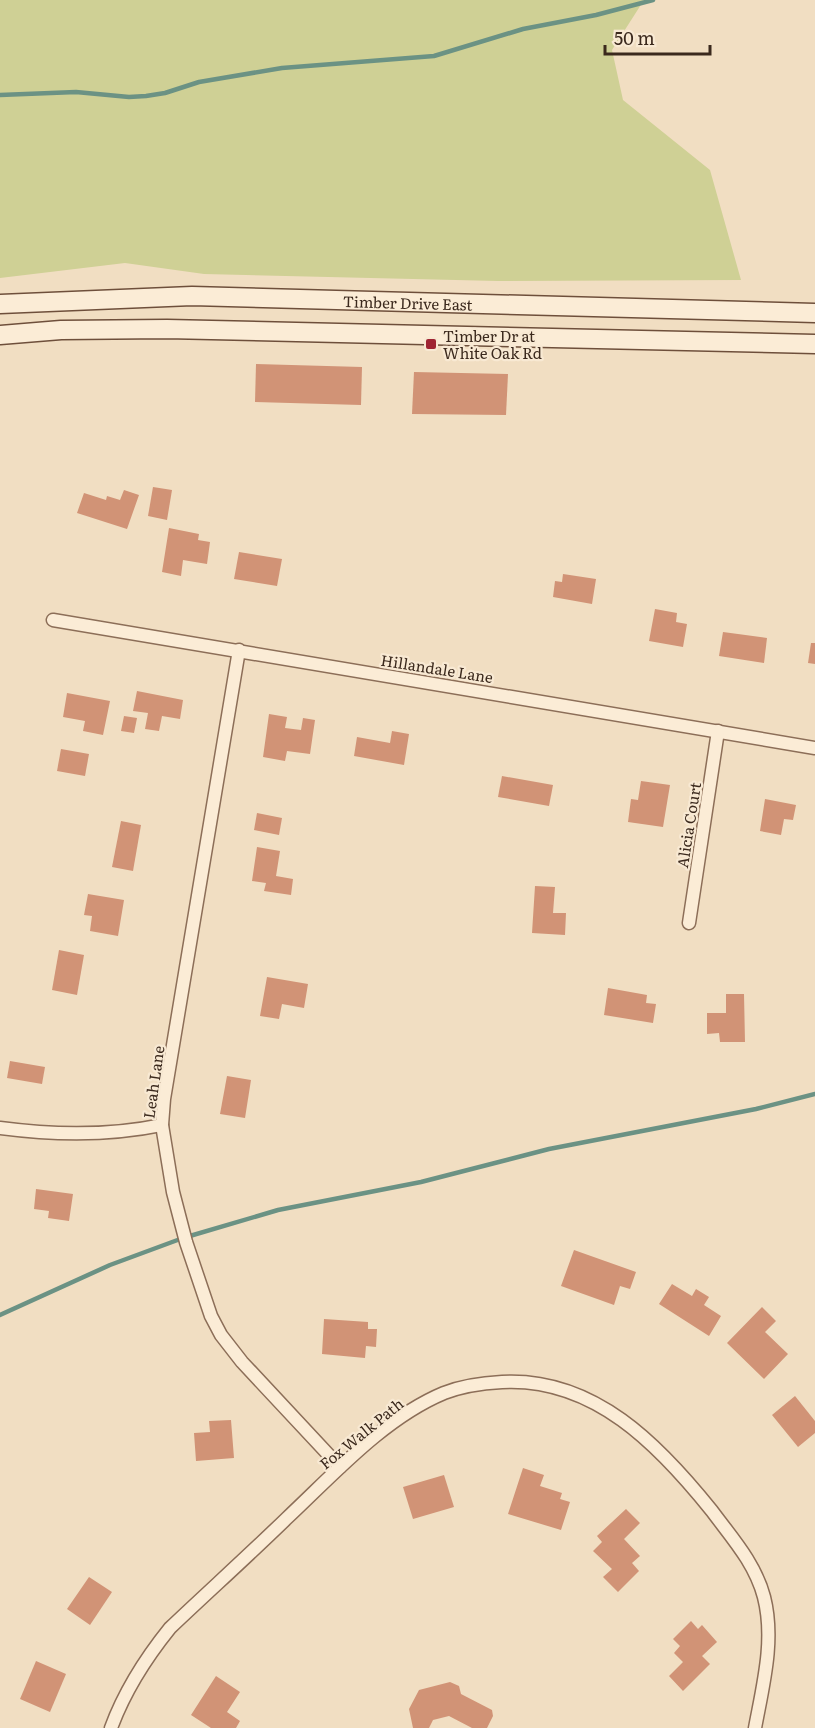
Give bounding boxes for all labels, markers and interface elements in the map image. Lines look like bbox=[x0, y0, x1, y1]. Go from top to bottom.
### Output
scale bar bbox=[605, 18, 710, 56]
text: 50 m bbox=[614, 24, 655, 51]
street label: Timber Drive East bbox=[343, 289, 473, 315]
place label: Timber Dr at White Oak Rd bbox=[443, 324, 542, 364]
marker: Timber Dr at White Oak Rd bbox=[424, 337, 438, 351]
street label: Hillandale Lane bbox=[379, 648, 495, 688]
street label: Alicia Court bbox=[670, 780, 706, 870]
street label: Leah Lane bbox=[136, 1044, 170, 1120]
street label: Fox Walk Path bbox=[314, 1392, 408, 1474]

